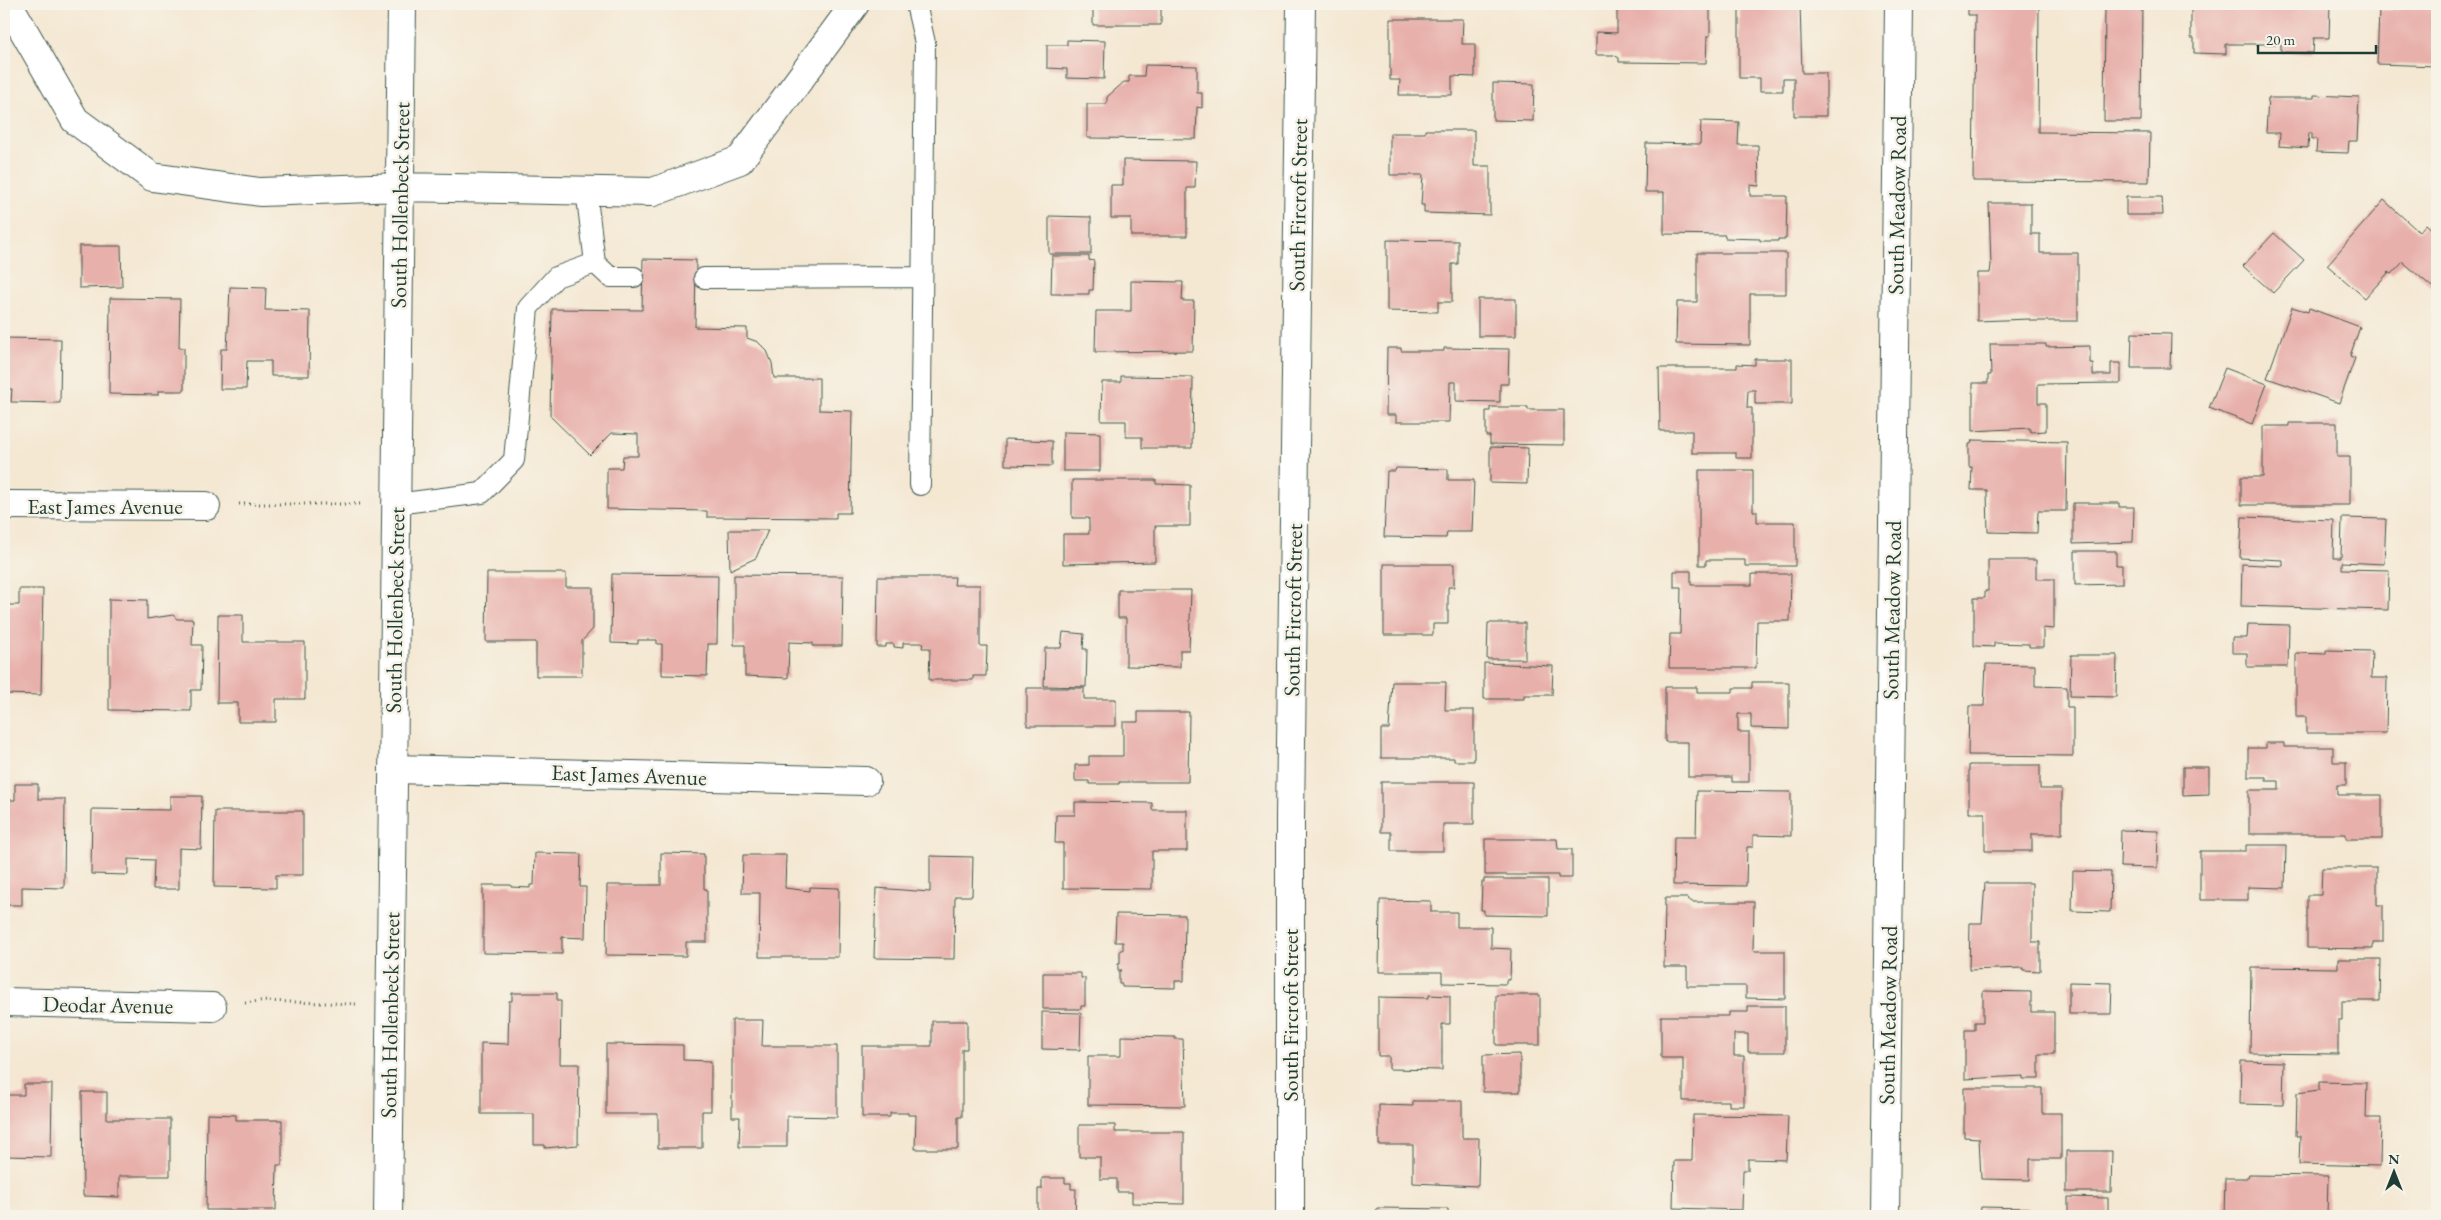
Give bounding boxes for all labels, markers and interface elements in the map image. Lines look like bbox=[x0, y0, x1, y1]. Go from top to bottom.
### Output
scale bar bbox=[2258, 22, 2376, 54]
text: 20 m bbox=[2266, 30, 2295, 49]
street label: South Hollenbeck Street bbox=[384, 102, 416, 308]
street label: South Meadow Road bbox=[1881, 114, 1913, 295]
street label: South Fircroft Street bbox=[1282, 118, 1314, 292]
street label: East James Avenue bbox=[27, 492, 183, 521]
street label: South Hollenbeck Street bbox=[379, 507, 411, 713]
street label: South Meadow Road bbox=[1876, 519, 1908, 700]
street label: South Fircroft Street bbox=[1277, 523, 1309, 697]
street label: East James Avenue bbox=[551, 758, 708, 792]
street label: South Hollenbeck Street bbox=[374, 912, 406, 1118]
street label: South Meadow Road bbox=[1872, 924, 1904, 1105]
street label: South Fircroft Street bbox=[1276, 928, 1305, 1101]
street label: Deodar Avenue bbox=[42, 989, 174, 1021]
north arrow bbox=[2368, 1148, 2418, 1198]
text: N bbox=[2388, 1150, 2400, 1168]

